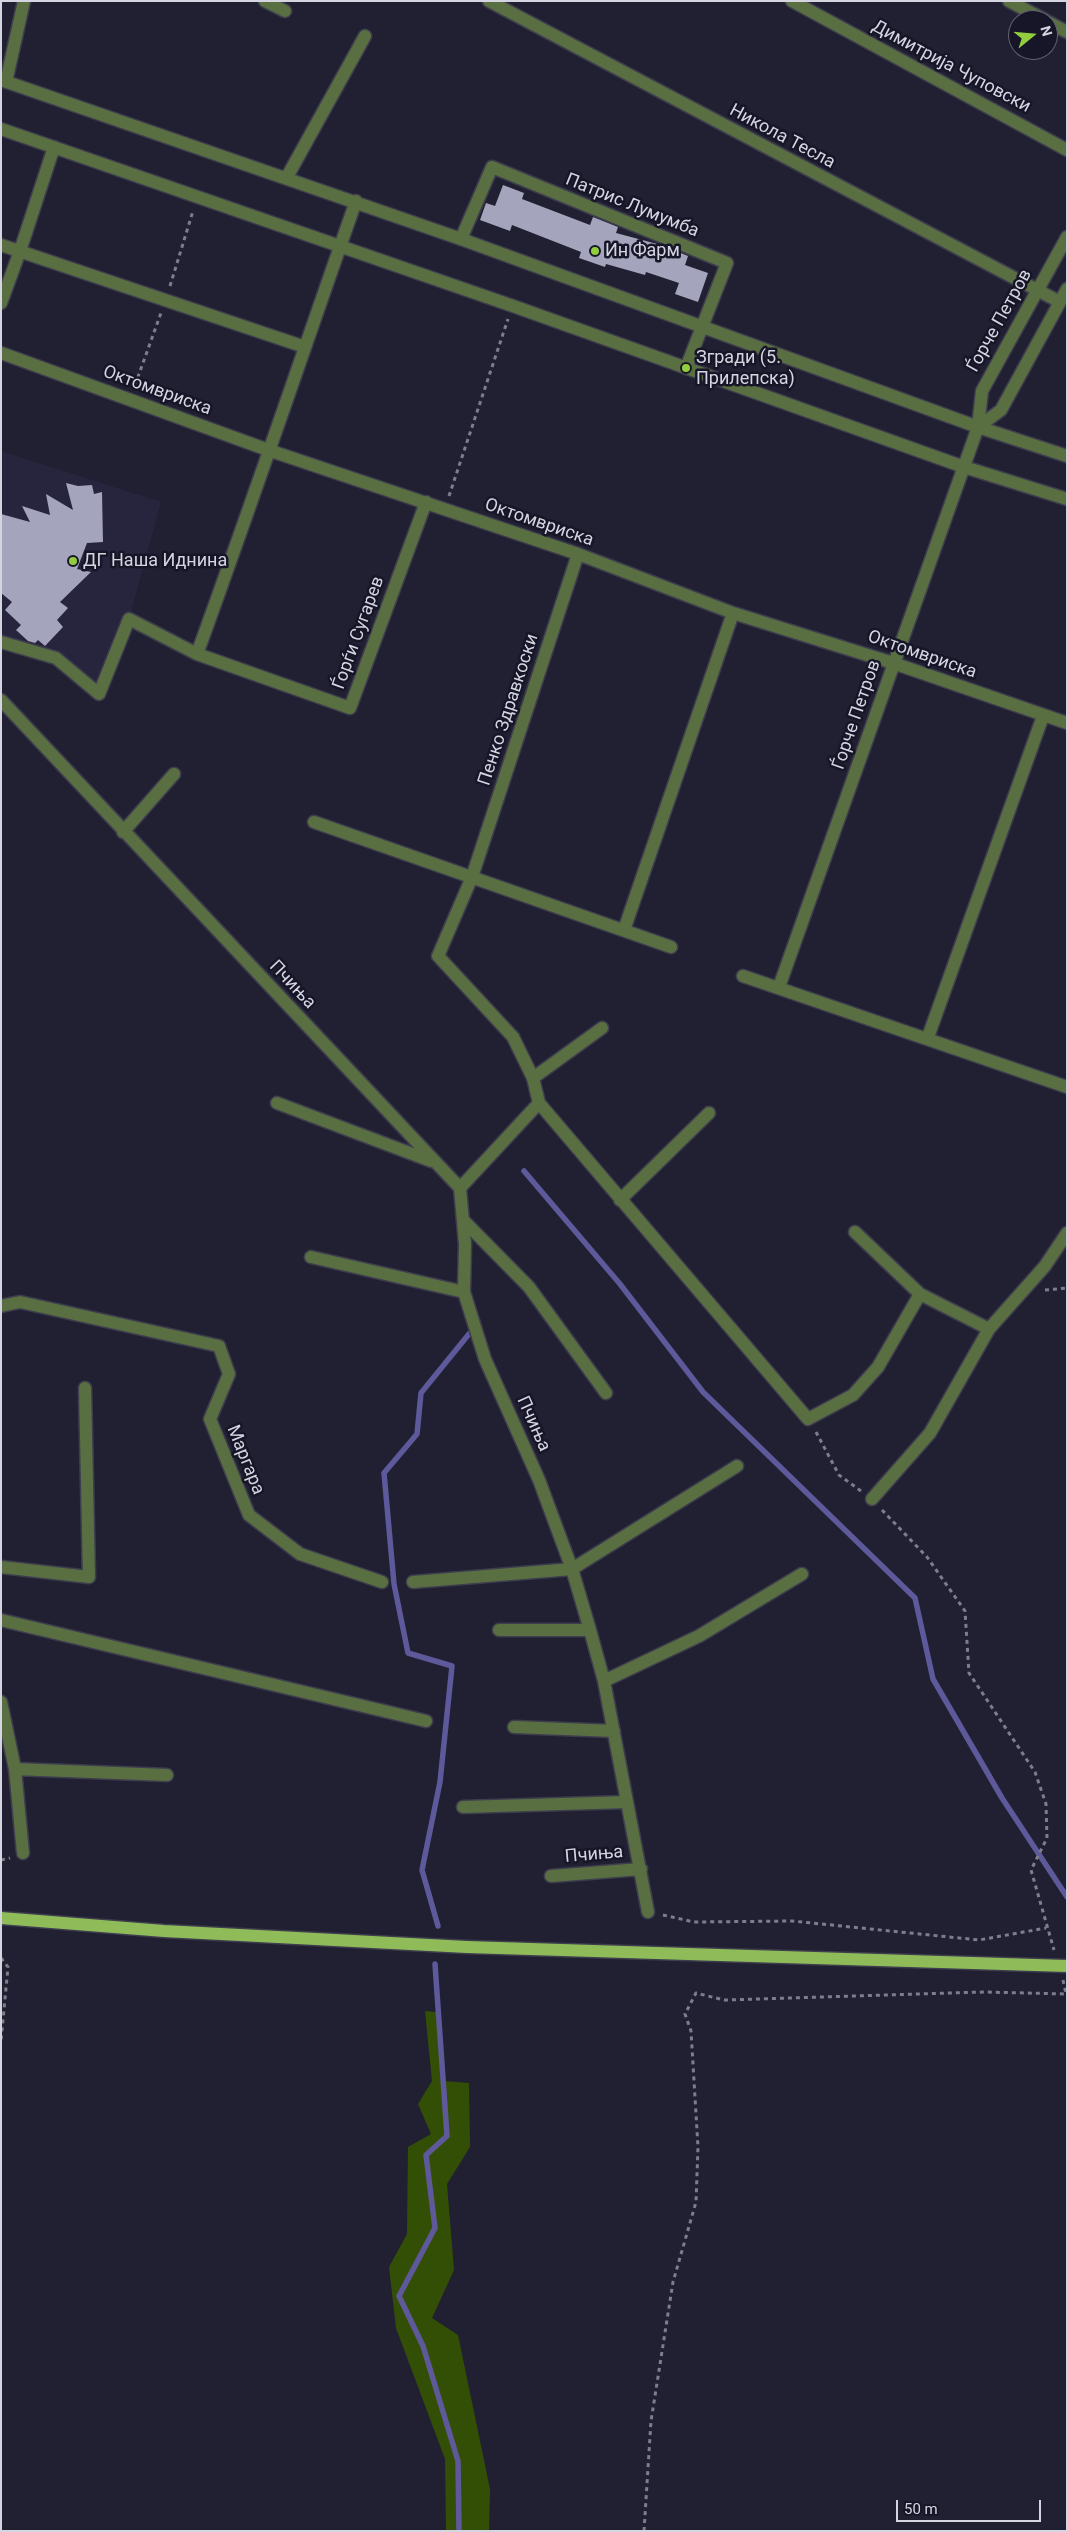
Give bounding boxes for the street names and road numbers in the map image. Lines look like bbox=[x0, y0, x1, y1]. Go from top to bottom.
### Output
street label: Димитрија Чуповски bbox=[868, 16, 1034, 118]
street label: Никола Тесла bbox=[725, 100, 839, 174]
street label: Патрис Лумумба bbox=[562, 169, 702, 243]
street label: Ѓорче Петров bbox=[963, 266, 1037, 376]
street label: Октомвриска bbox=[100, 361, 214, 421]
street label: Октомвриска bbox=[482, 494, 596, 552]
street label: Ѓорѓи Сугарев bbox=[329, 574, 389, 692]
street label: Октомвриска bbox=[865, 626, 979, 684]
street label: Пенко Здравкоски bbox=[474, 631, 544, 789]
street label: Ѓорче Петров bbox=[828, 658, 886, 772]
street label: Пчиња bbox=[264, 956, 320, 1014]
street label: Пчиња bbox=[511, 1393, 555, 1455]
street label: Маргара bbox=[221, 1422, 269, 1498]
street label: Пчиња bbox=[564, 1842, 624, 1868]

